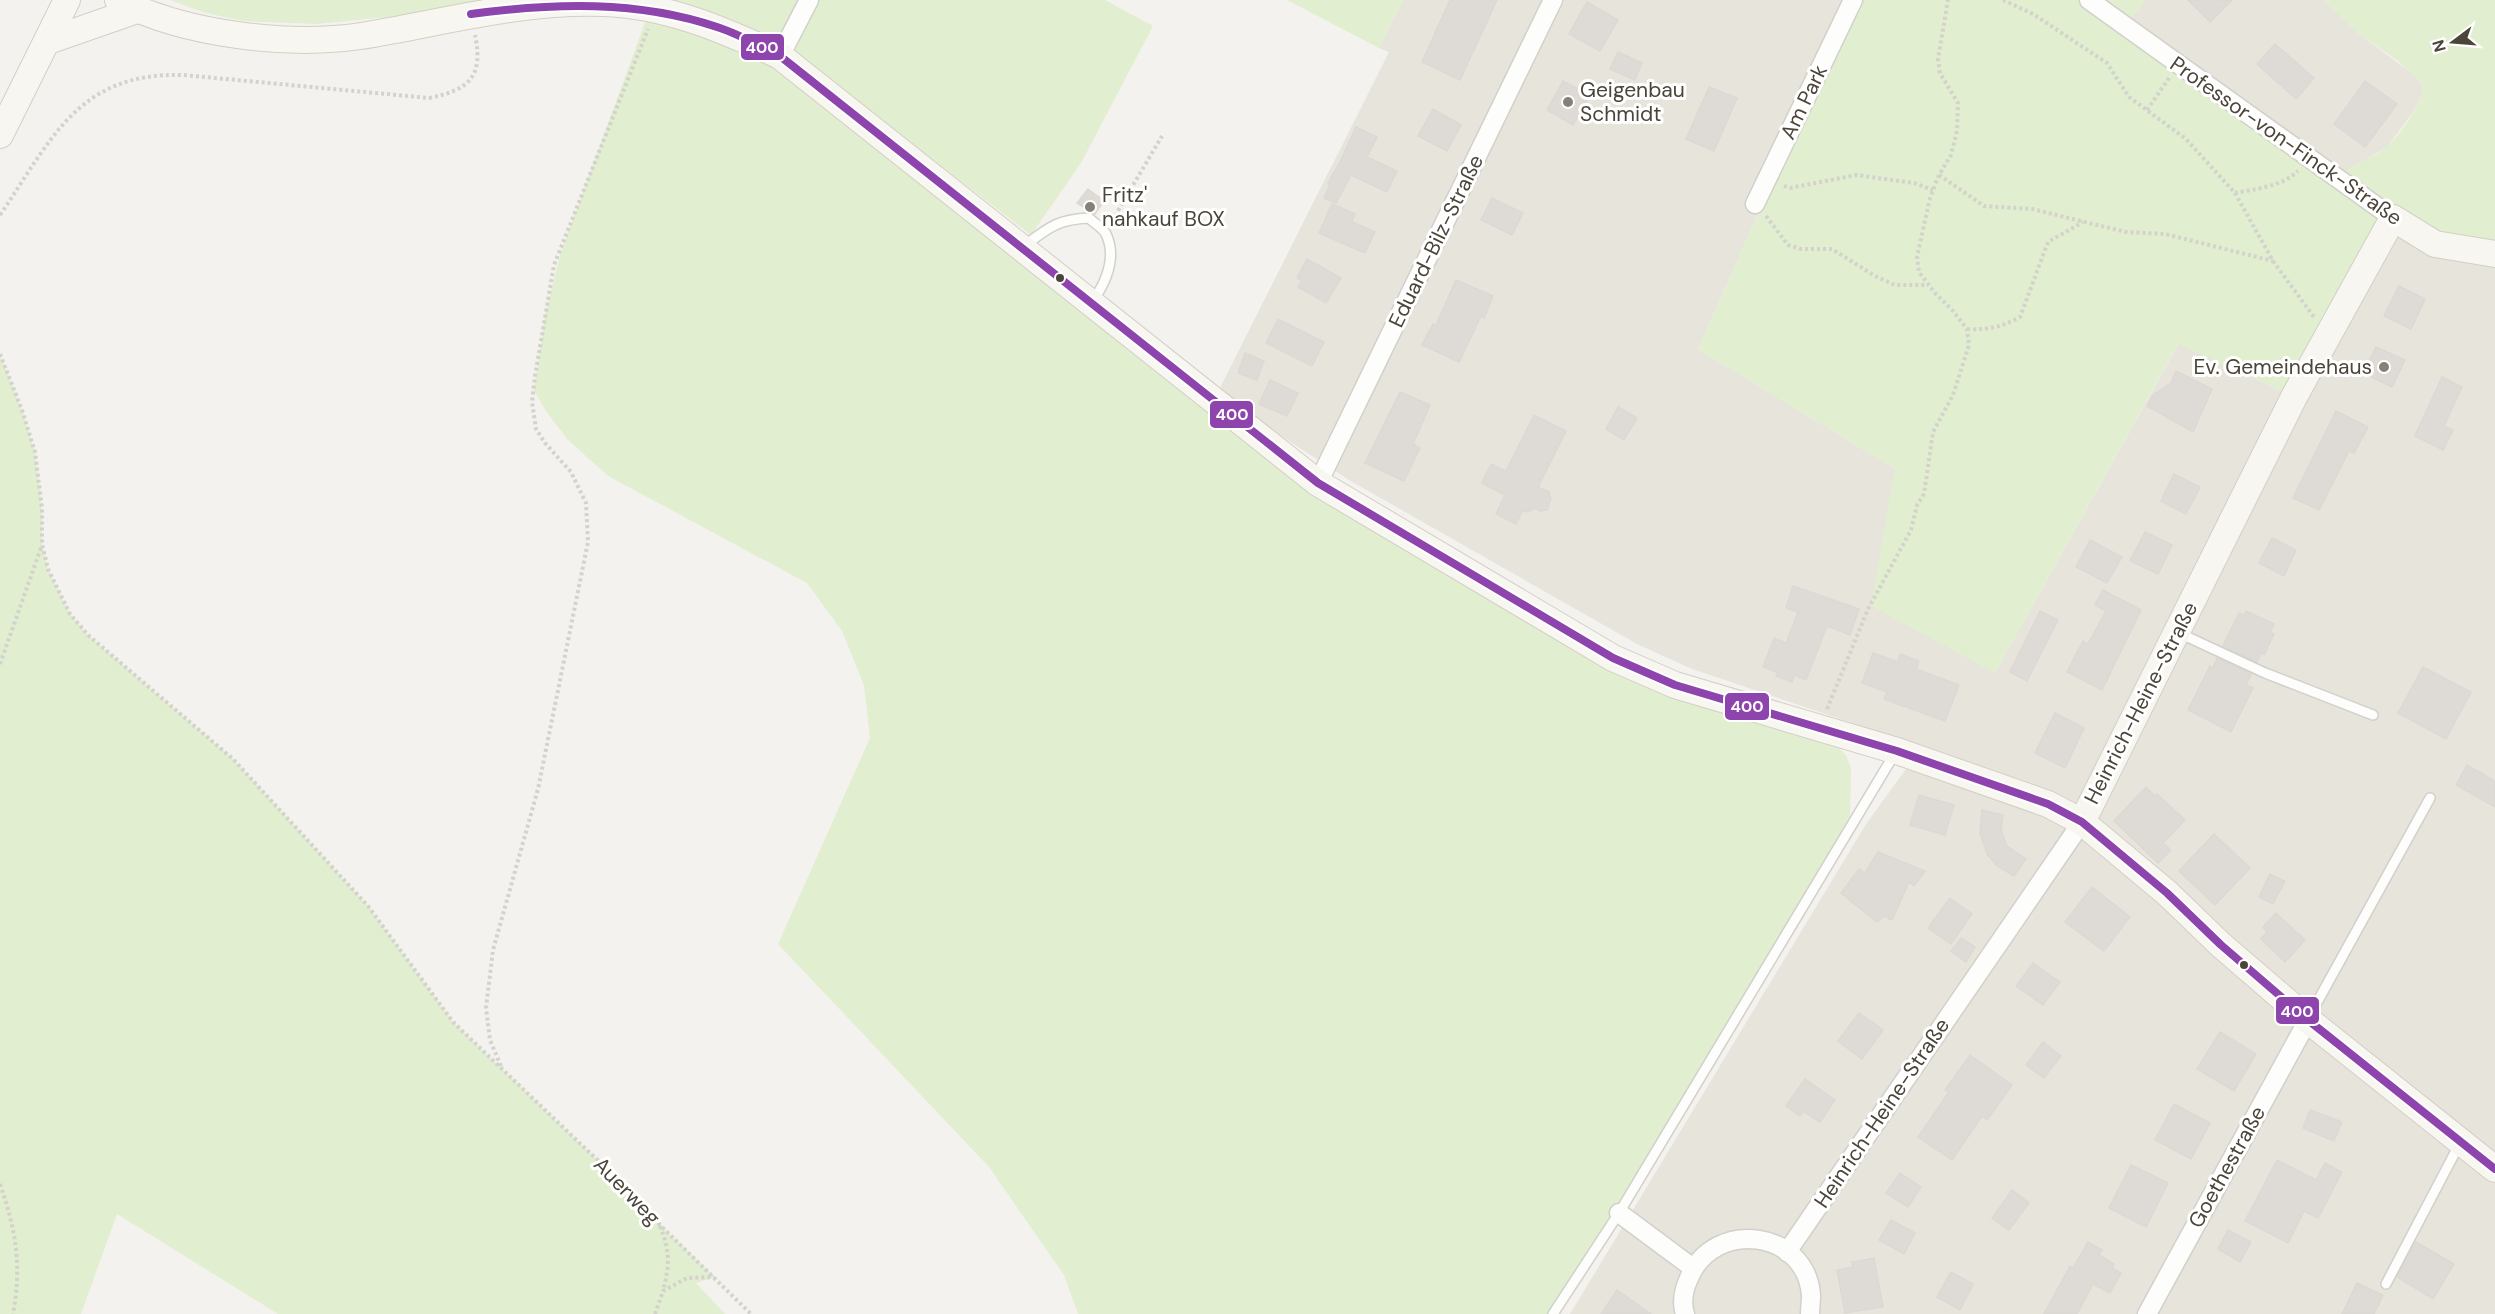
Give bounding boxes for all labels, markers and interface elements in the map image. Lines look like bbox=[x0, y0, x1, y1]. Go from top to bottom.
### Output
north arrow bbox=[2423, 12, 2483, 72]
line badge: 400 bbox=[740, 33, 785, 61]
text: 400 bbox=[746, 37, 778, 58]
text: N bbox=[2427, 37, 2451, 55]
street label: Professor-von-Finck-Straße bbox=[2164, 50, 2408, 232]
street label: Am Park bbox=[1774, 60, 1834, 144]
place label: Geigenbau Schmidt bbox=[1580, 76, 1685, 128]
marker: Geigenbau Schmidt bbox=[1561, 95, 1575, 109]
street label: Eduard-Bilz-Straße bbox=[1382, 150, 1490, 332]
place label: Fritz' nahkauf BOX bbox=[1102, 181, 1225, 233]
marker: Fritz' nahkauf BOX bbox=[1083, 200, 1097, 214]
unlabelled marker bbox=[1054, 272, 1066, 284]
place label: Ev. Gemeindehaus bbox=[2193, 353, 2372, 381]
marker: Ev. Gemeindehaus bbox=[2377, 360, 2391, 374]
line badge: 400 bbox=[1209, 400, 1254, 429]
text: 400 bbox=[1216, 404, 1248, 425]
street label: Heinrich-Heine-Straße bbox=[2078, 597, 2204, 809]
line badge: 400 bbox=[1724, 692, 1770, 721]
text: 400 bbox=[1731, 696, 1763, 717]
unlabelled marker bbox=[2238, 959, 2250, 971]
line badge: 400 bbox=[2275, 996, 2320, 1025]
text: 400 bbox=[2281, 1001, 2313, 1022]
street label: Heinrich-Heine-Straße bbox=[1808, 1013, 1956, 1213]
street label: Goethestraße bbox=[2182, 1101, 2272, 1233]
street label: Auerweg bbox=[588, 1151, 667, 1231]

